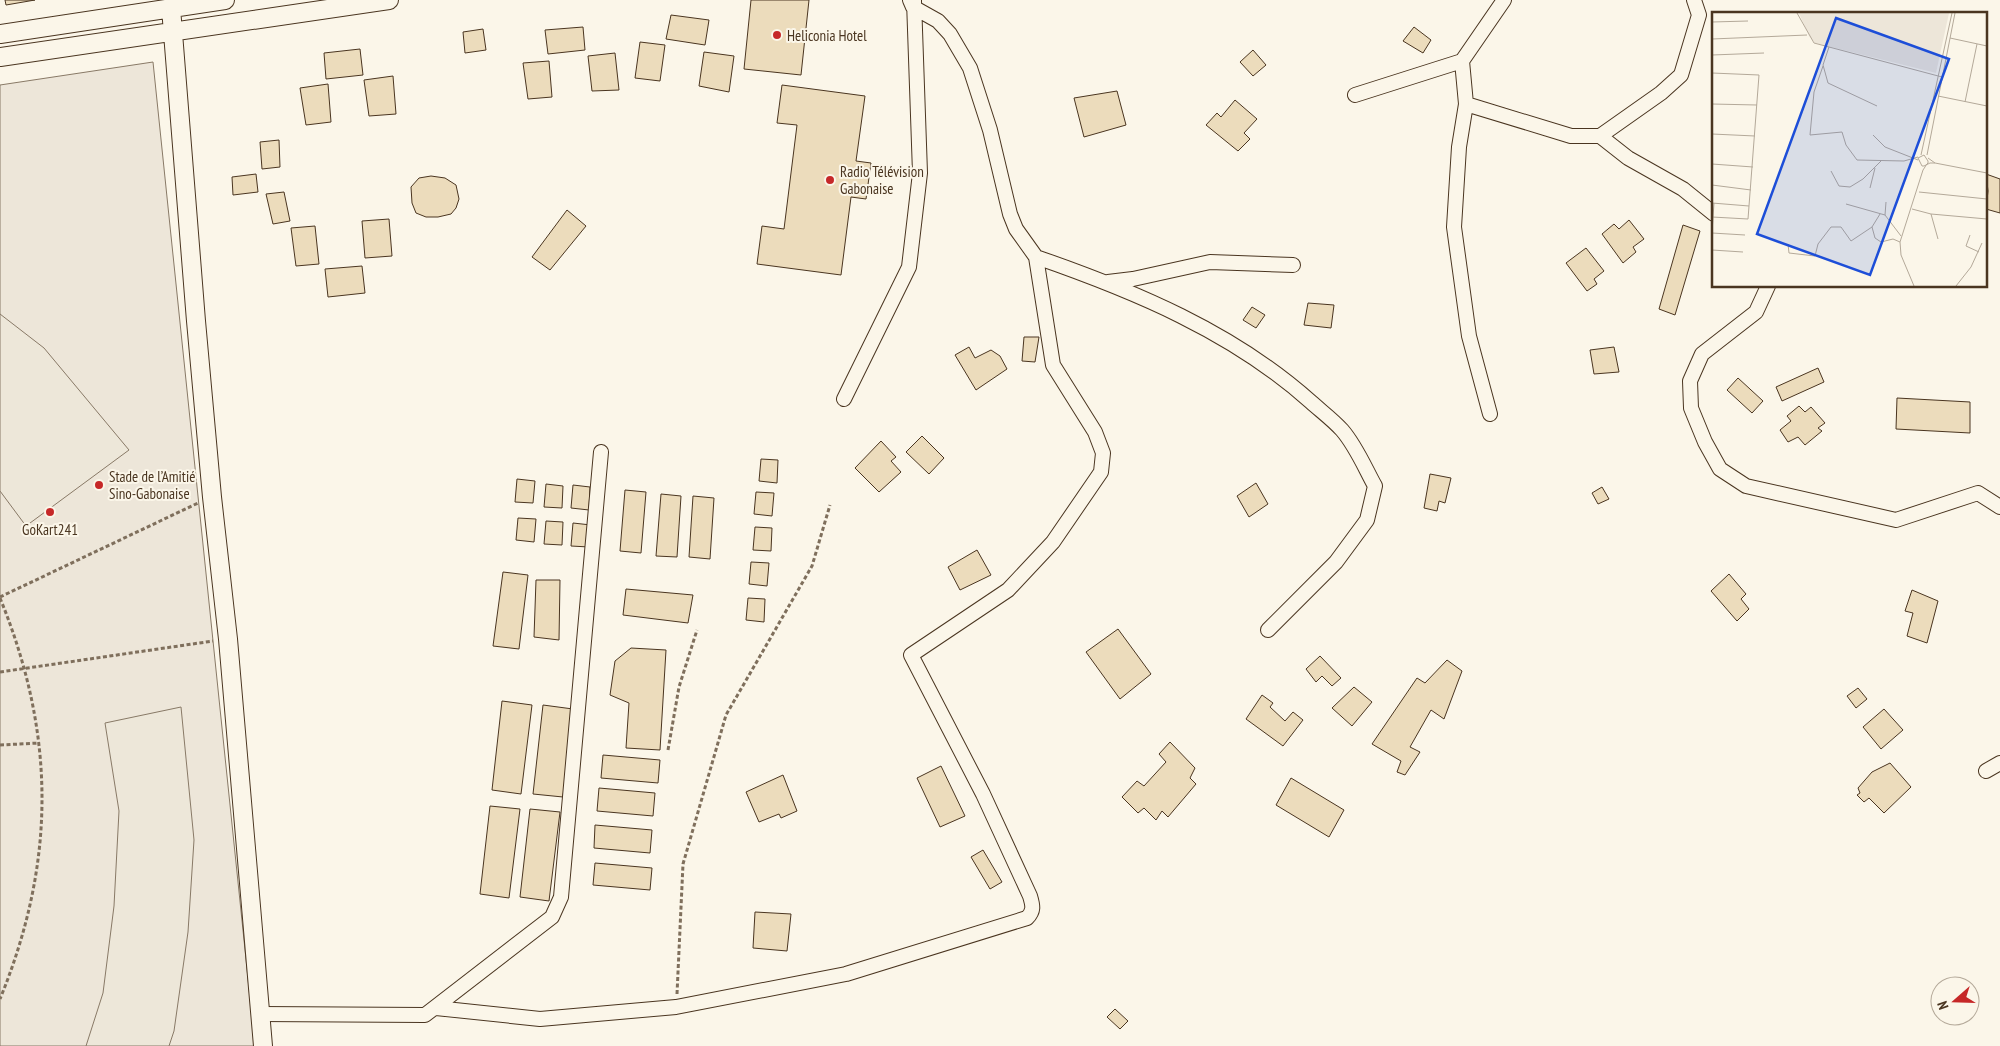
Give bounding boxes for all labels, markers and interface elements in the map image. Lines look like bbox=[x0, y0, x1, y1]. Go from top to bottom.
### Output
inset map bbox=[1712, 12, 1988, 288]
place label: Heliconia Hotel bbox=[787, 26, 867, 45]
marker: Heliconia Hotel bbox=[771, 29, 783, 41]
place label: Radio Télévision Gabonaise bbox=[840, 162, 924, 198]
marker: Radio Télévision Gabonaise bbox=[824, 174, 836, 186]
place label: Stade de l’Amitié Sino-Gabonaise bbox=[109, 467, 195, 503]
marker: Stade de l’Amitié Sino-Gabonaise bbox=[93, 479, 105, 491]
marker: GoKart241 bbox=[44, 506, 56, 518]
place label: GoKart241 bbox=[22, 520, 78, 539]
north arrow bbox=[1930, 976, 1980, 1026]
text: N bbox=[1933, 999, 1953, 1012]

